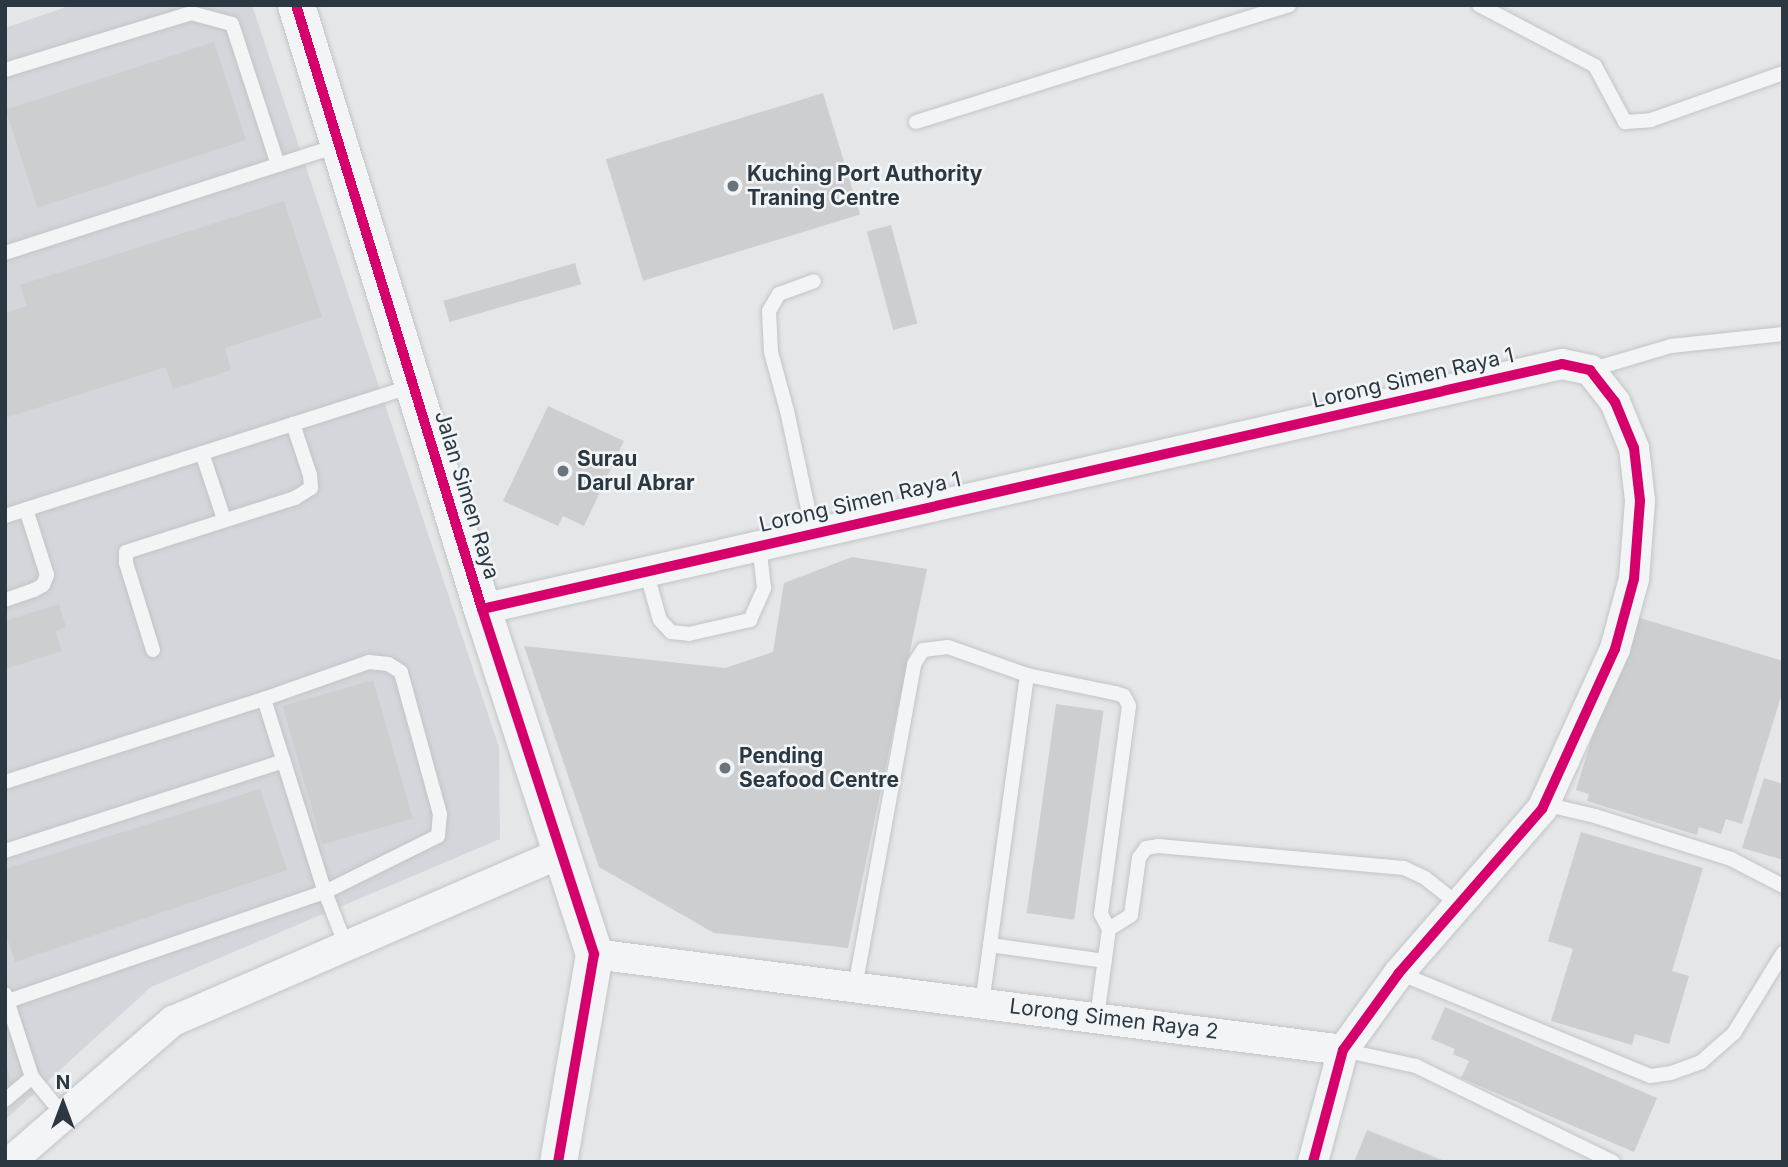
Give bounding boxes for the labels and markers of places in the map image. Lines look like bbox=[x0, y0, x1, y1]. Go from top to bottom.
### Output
place label: Kuching Port Authority Traning Centre bbox=[747, 161, 982, 211]
marker: Kuching Port Authority Traning Centre bbox=[725, 178, 741, 194]
place label: Surau Darul Abrar bbox=[577, 446, 695, 496]
marker: Surau Darul Abrar bbox=[555, 463, 571, 479]
place label: Pending Seafood Centre bbox=[739, 743, 899, 793]
marker: Pending Seafood Centre bbox=[717, 760, 733, 776]

